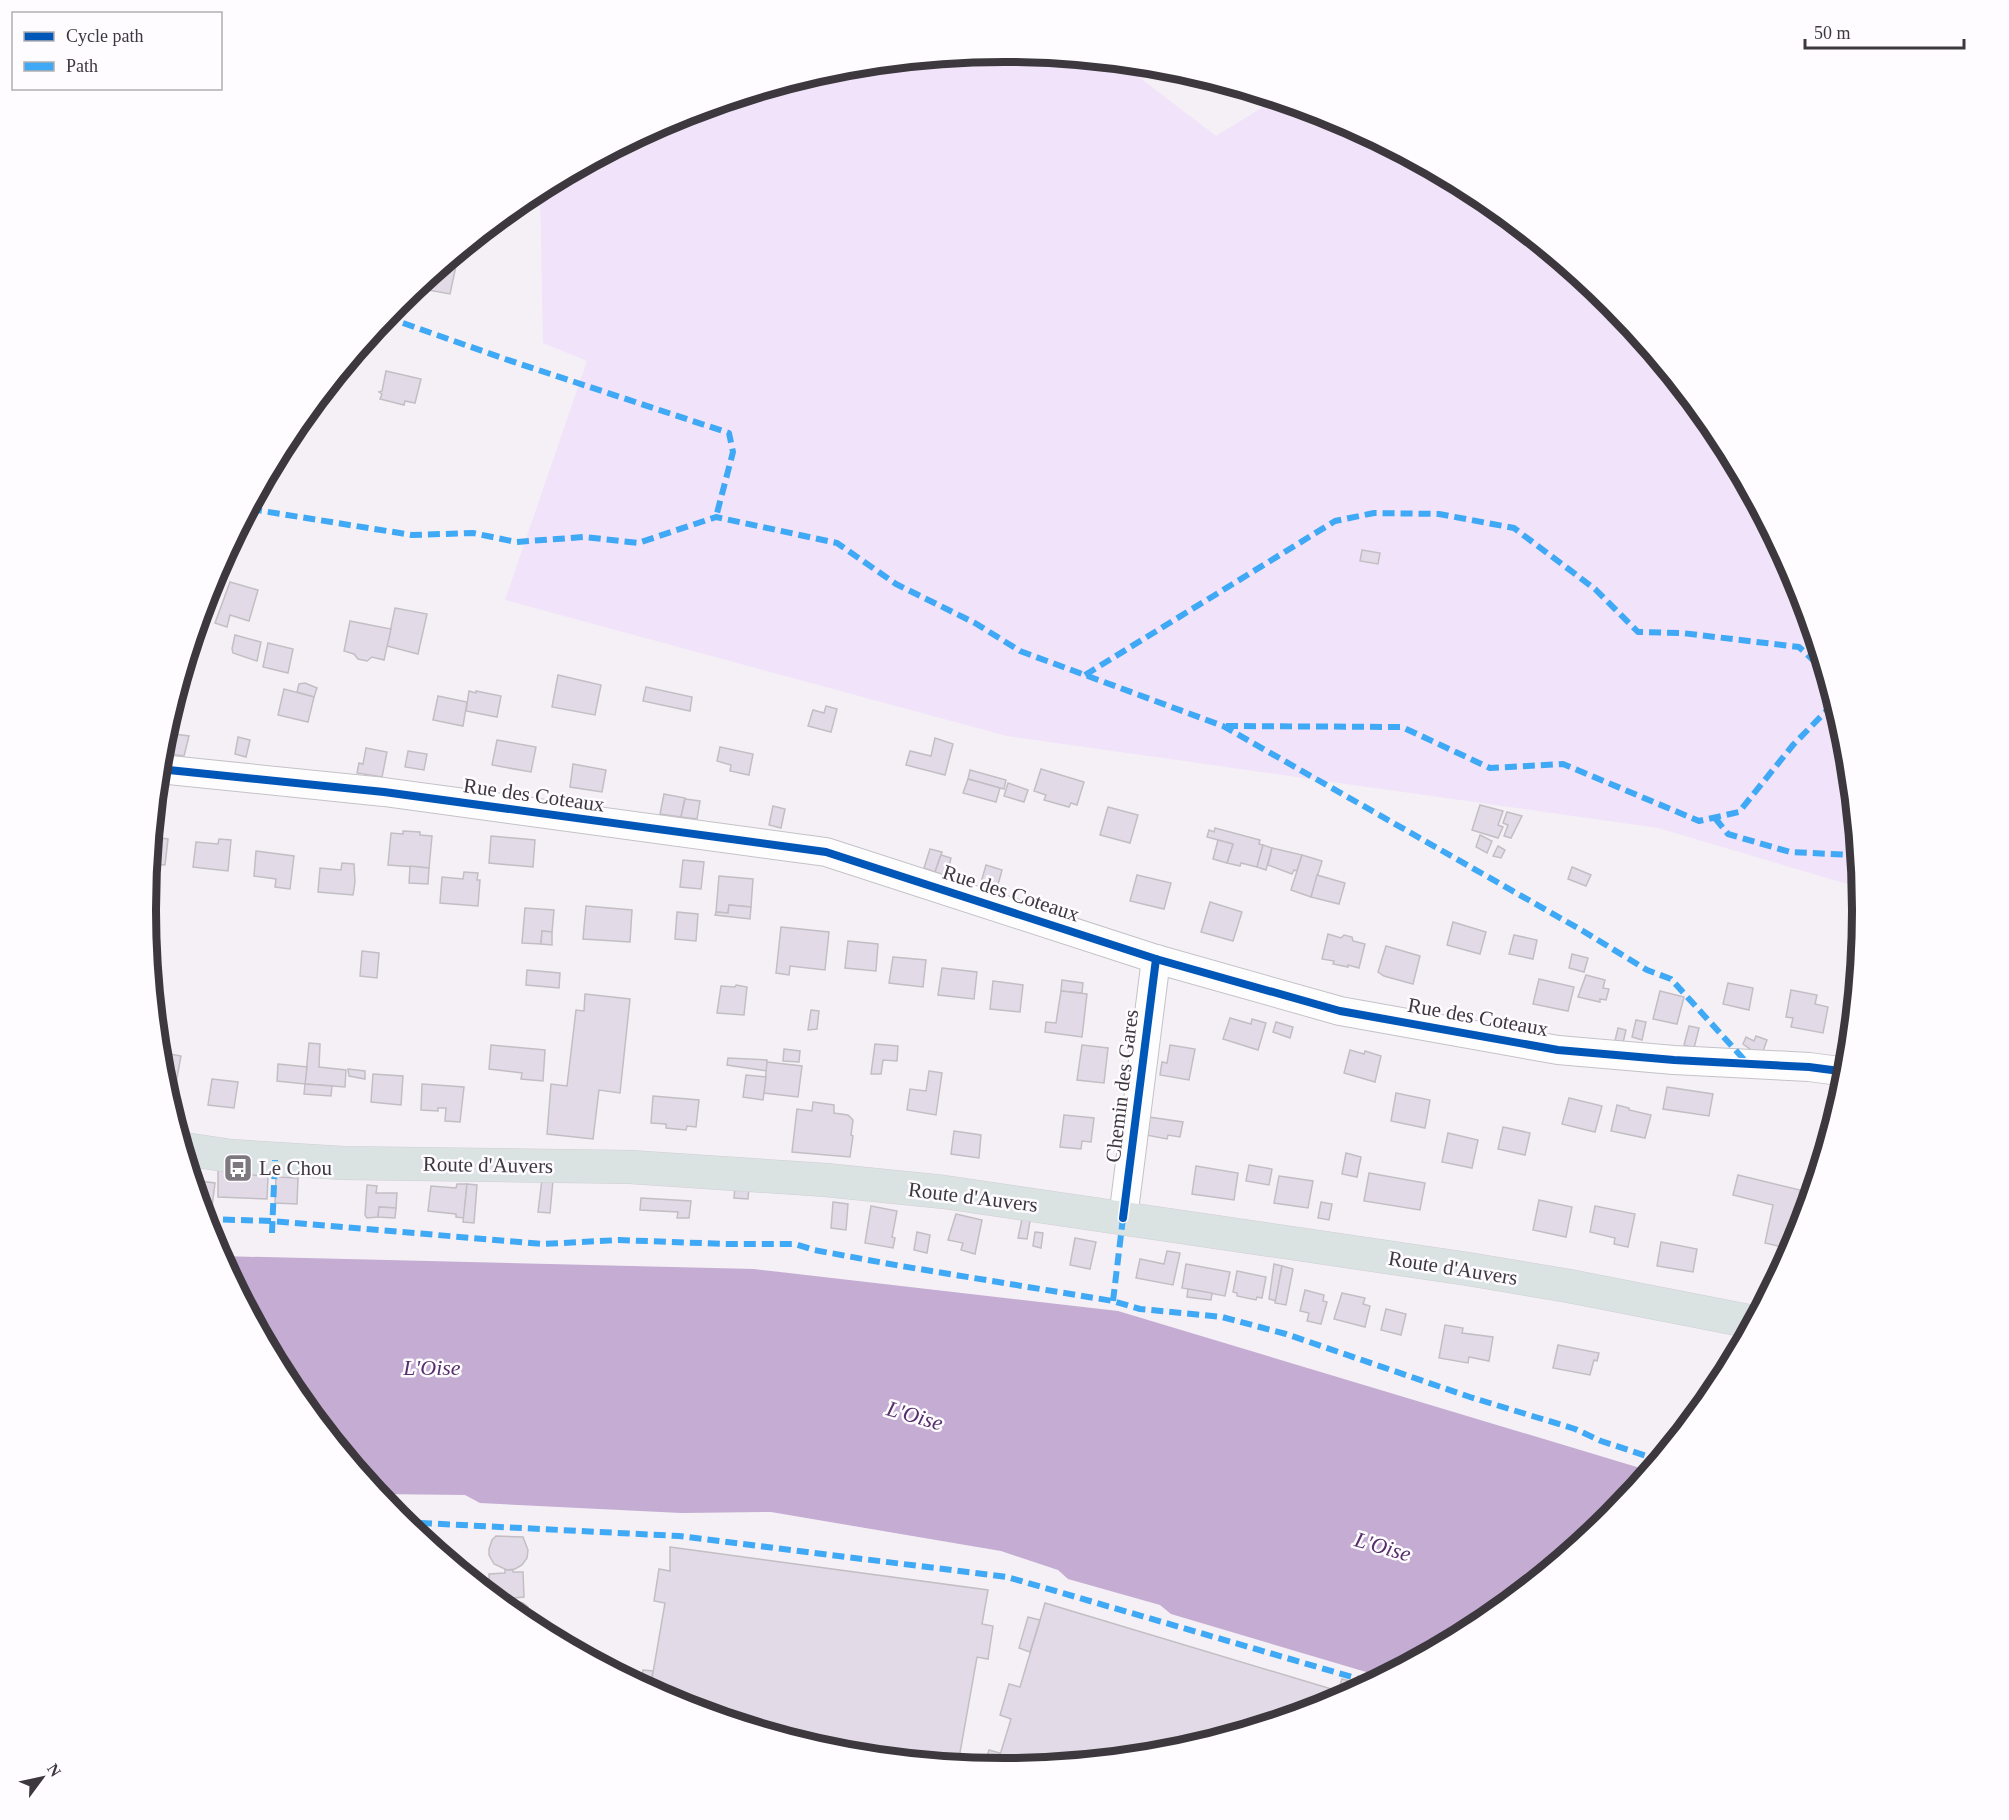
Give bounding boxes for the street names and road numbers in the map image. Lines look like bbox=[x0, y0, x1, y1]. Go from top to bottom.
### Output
street label: Rue des Coteaux bbox=[462, 773, 607, 817]
street label: Rue des Coteaux bbox=[940, 860, 1083, 927]
street label: Rue des Coteaux bbox=[1406, 993, 1551, 1041]
street label: Chemin des Gares bbox=[1101, 1008, 1143, 1164]
street label: Route d'Auvers bbox=[423, 1152, 553, 1178]
street label: Route d'Auvers bbox=[907, 1177, 1039, 1217]
street label: Route d'Auvers bbox=[1387, 1246, 1519, 1290]

